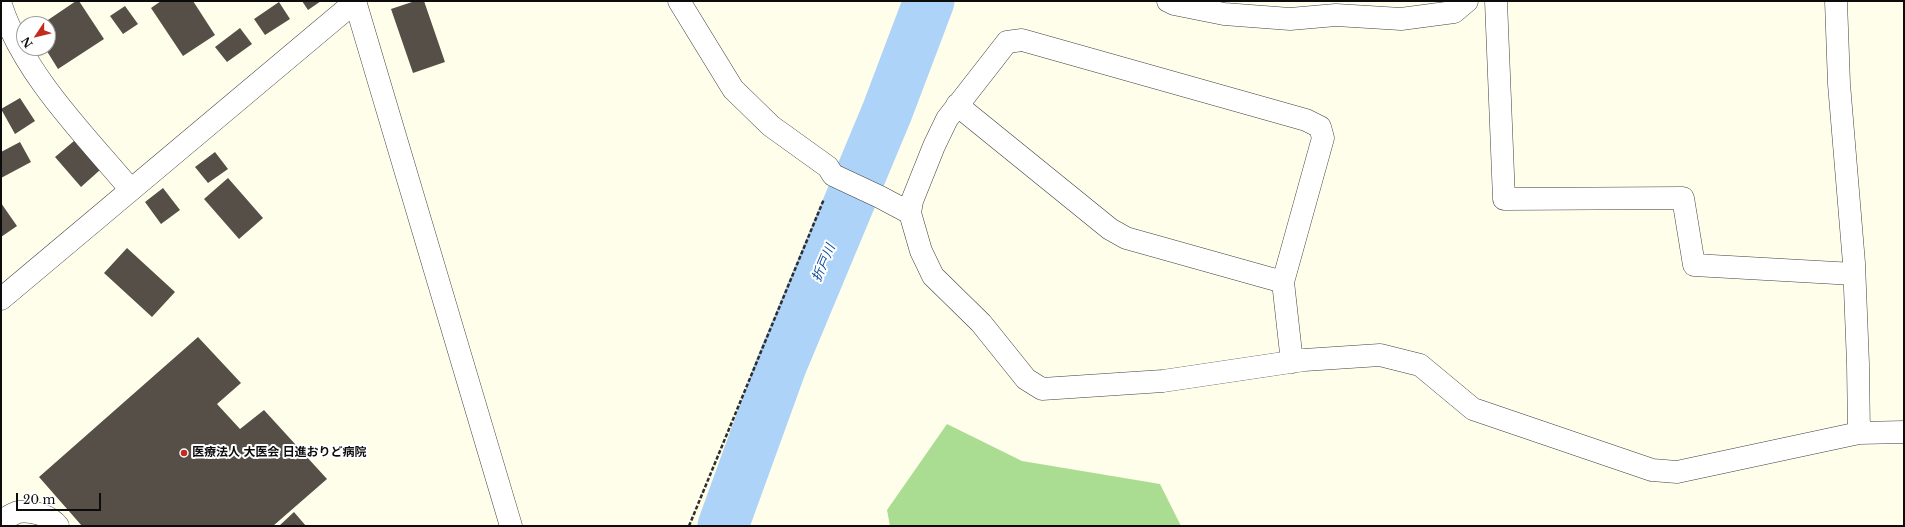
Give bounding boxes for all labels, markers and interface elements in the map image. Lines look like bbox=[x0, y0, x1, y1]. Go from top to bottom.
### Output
north arrow bbox=[16, 16, 56, 56]
text: N bbox=[18, 34, 36, 51]
water label: 折戸川 bbox=[809, 242, 839, 284]
place label: 医療法人 大医会 日進おりど病院 bbox=[192, 446, 366, 460]
marker: 医療法人 大医会 日進おりど病院 bbox=[179, 448, 189, 458]
scale bar bbox=[18, 485, 103, 511]
text: 20 m bbox=[23, 492, 55, 507]

